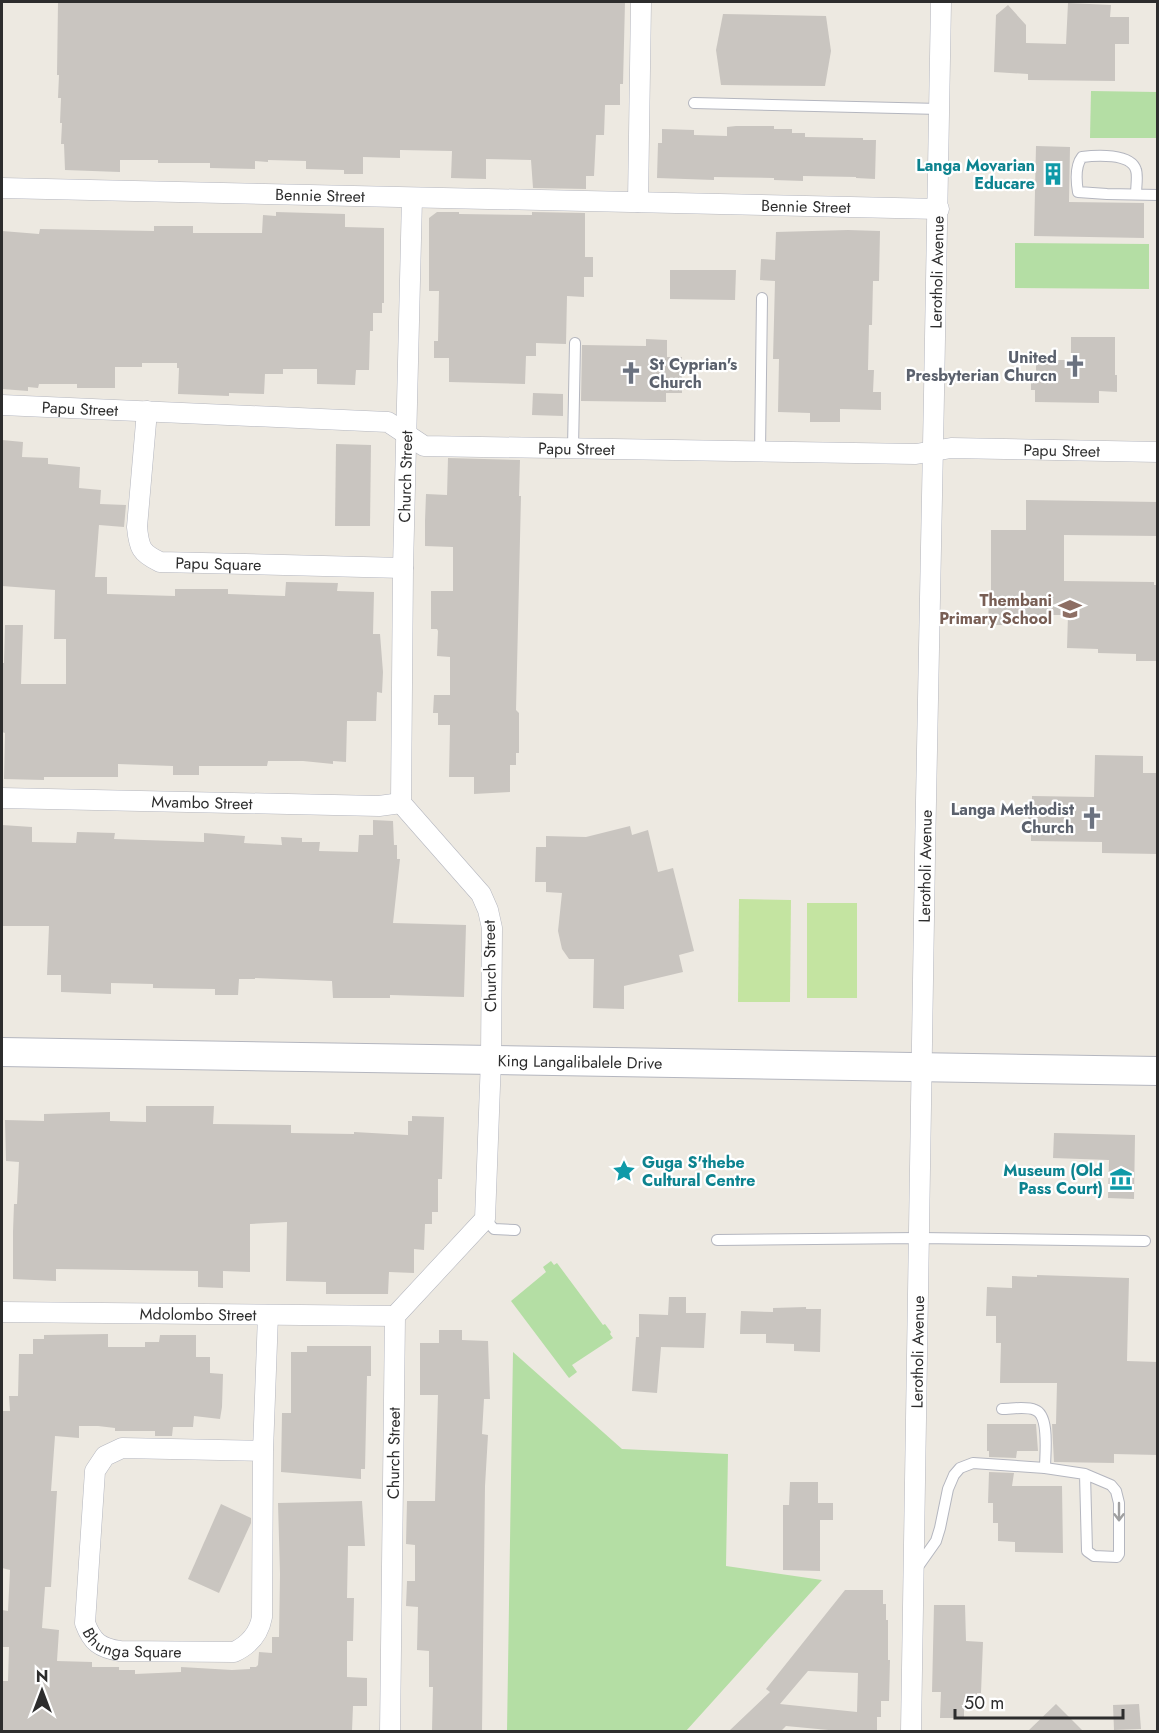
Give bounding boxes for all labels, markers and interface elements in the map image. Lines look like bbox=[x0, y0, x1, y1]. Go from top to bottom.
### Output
place label: Langa Movarian Educare bbox=[916, 154, 1035, 195]
building icon: Langa Movarian Educare bbox=[1040, 161, 1066, 187]
street label: Bennie Street bbox=[275, 183, 365, 208]
street label: Bennie Street bbox=[761, 194, 851, 219]
street label: Lerotholi Avenue bbox=[924, 216, 949, 329]
place label: United Presbyterian Churcn bbox=[906, 346, 1057, 387]
place label: St Cyprian's Church bbox=[649, 353, 737, 394]
church icon: United Presbyterian Churcn bbox=[1062, 353, 1088, 379]
church icon: St Cyprian's Church bbox=[618, 360, 644, 386]
street label: Papu Street bbox=[41, 395, 119, 422]
street label: Church Street bbox=[393, 430, 418, 523]
street label: Papu Street bbox=[538, 436, 615, 461]
street label: Papu Street bbox=[1023, 438, 1100, 462]
street label: Papu Square bbox=[175, 551, 262, 576]
place label: Thembani Primary School bbox=[939, 589, 1052, 630]
school or university icon: Thembani Primary School bbox=[1057, 596, 1083, 622]
street label: Mvambo Street bbox=[151, 790, 253, 815]
place label: Langa Methodist Church bbox=[951, 798, 1075, 839]
church icon: Langa Methodist Church bbox=[1079, 805, 1105, 831]
street label: Lerotholi Avenue bbox=[912, 809, 937, 923]
street label: Church Street bbox=[478, 920, 502, 1012]
street label: King Langalibalele Drive bbox=[497, 1049, 662, 1074]
place label: Guga S'thebe Cultural Centre bbox=[642, 1151, 756, 1192]
place icon: Guga S'thebe Cultural Centre bbox=[611, 1158, 637, 1184]
place label: Museum (Old Pass Court) bbox=[1003, 1159, 1103, 1200]
museum icon: Museum (Old Pass Court) bbox=[1108, 1166, 1134, 1192]
street label: Lerotholi Avenue bbox=[905, 1295, 930, 1409]
street label: Mdolombo Street bbox=[140, 1302, 257, 1326]
street label: Church Street bbox=[381, 1407, 405, 1499]
one-way arrow bbox=[1113, 1502, 1125, 1522]
street label: Bhunga Square bbox=[77, 1623, 182, 1663]
north arrow bbox=[12, 1661, 72, 1721]
text: N bbox=[36, 1665, 48, 1688]
scale bar bbox=[955, 1682, 1123, 1720]
text: 50 m bbox=[964, 1690, 1004, 1716]

